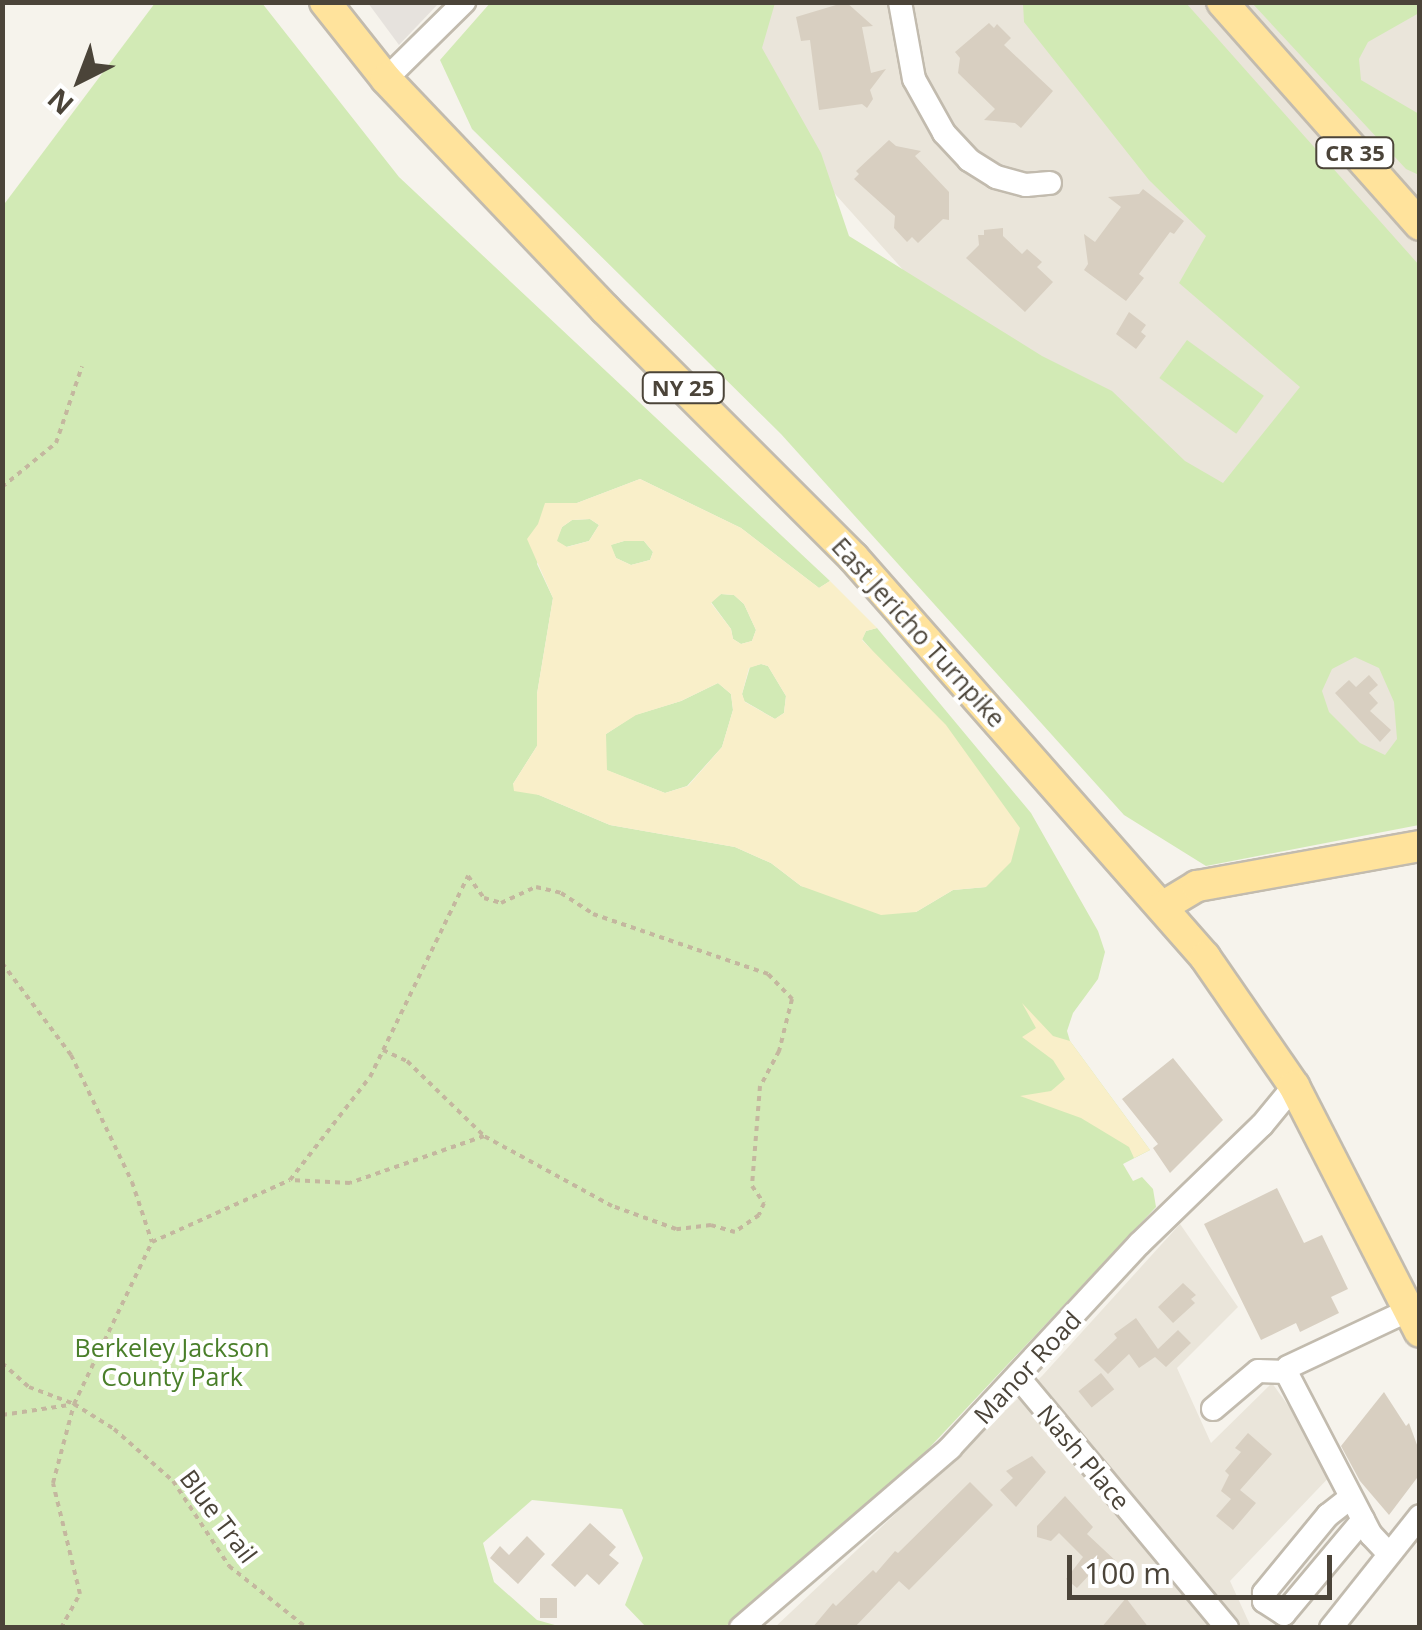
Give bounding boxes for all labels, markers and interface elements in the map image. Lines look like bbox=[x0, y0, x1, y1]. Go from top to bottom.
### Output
north arrow bbox=[30, 30, 130, 130]
text: N bbox=[39, 81, 81, 124]
road number: CR 35 bbox=[1315, 136, 1395, 170]
road number: NY 25 bbox=[640, 371, 726, 405]
street label: East Jericho Turnpike bbox=[826, 531, 1012, 733]
street label: Manor Road bbox=[967, 1304, 1087, 1430]
park label: Berkeley Jackson County Park bbox=[75, 1333, 269, 1392]
street label: Nash Place bbox=[1031, 1398, 1137, 1516]
street label: Blue Trail bbox=[174, 1464, 264, 1568]
scale bar bbox=[1072, 1535, 1337, 1597]
text: 100 m bbox=[1084, 1552, 1171, 1593]

